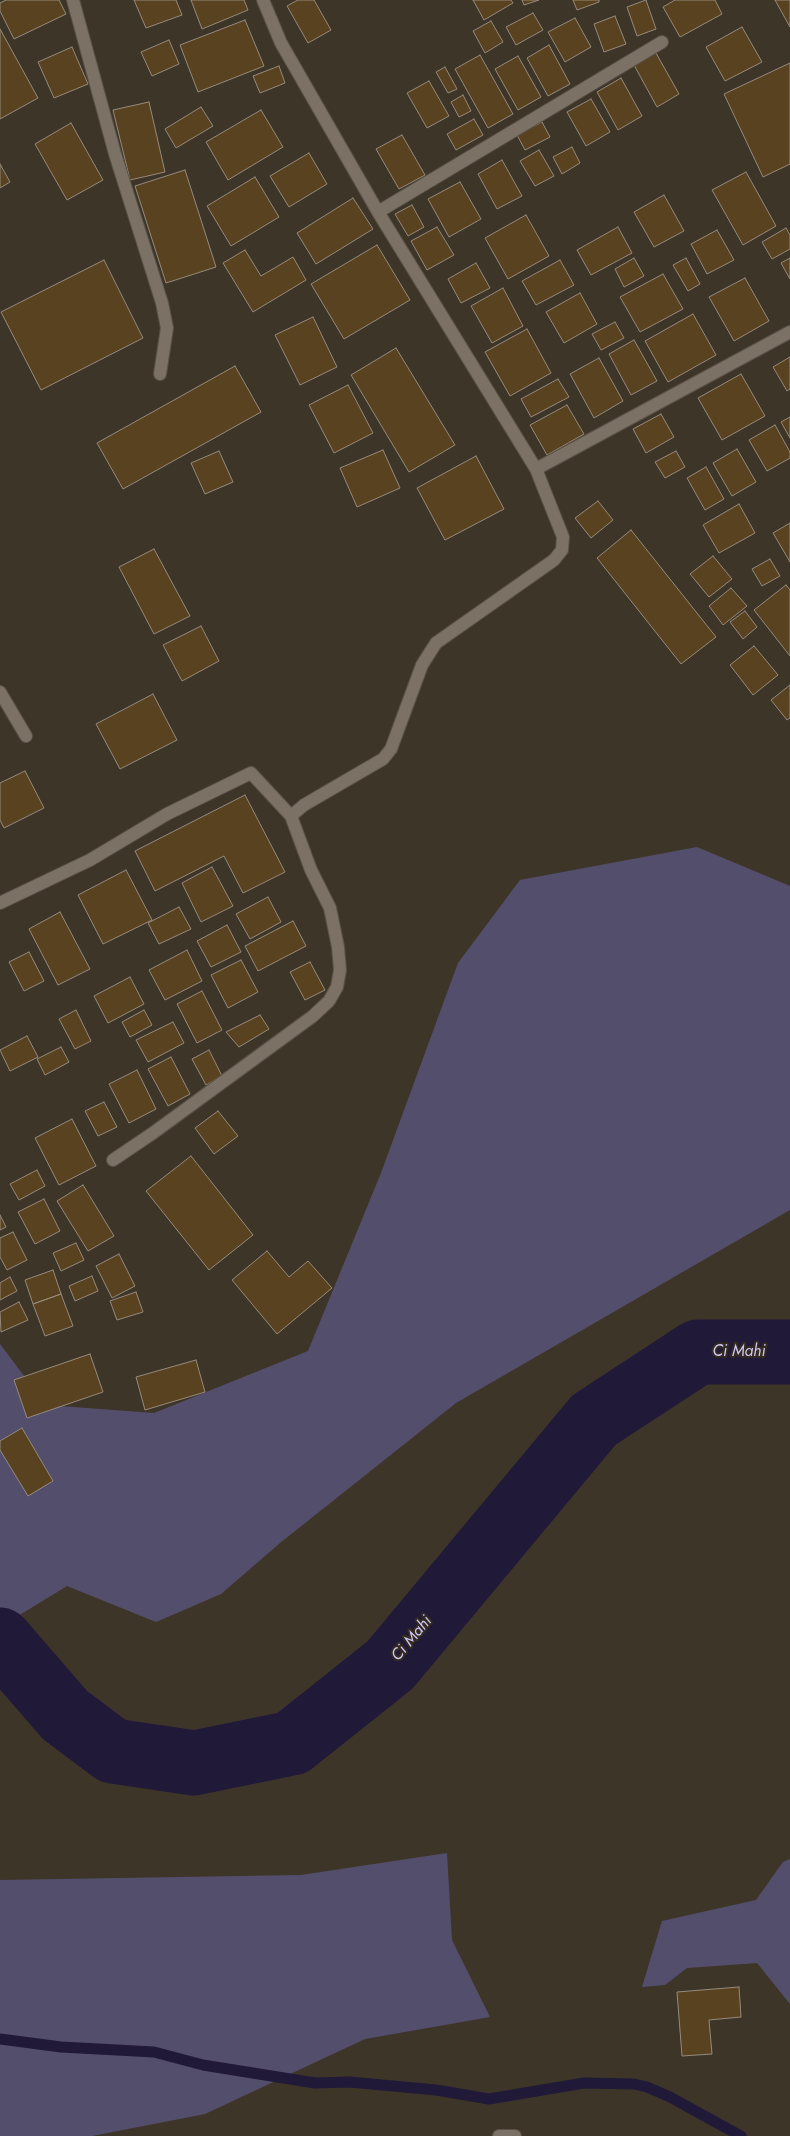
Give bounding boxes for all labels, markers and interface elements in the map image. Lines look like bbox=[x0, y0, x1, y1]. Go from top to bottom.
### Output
water label: Ci Mahi bbox=[712, 1342, 766, 1362]
water label: Ci Mahi bbox=[388, 1612, 436, 1666]

